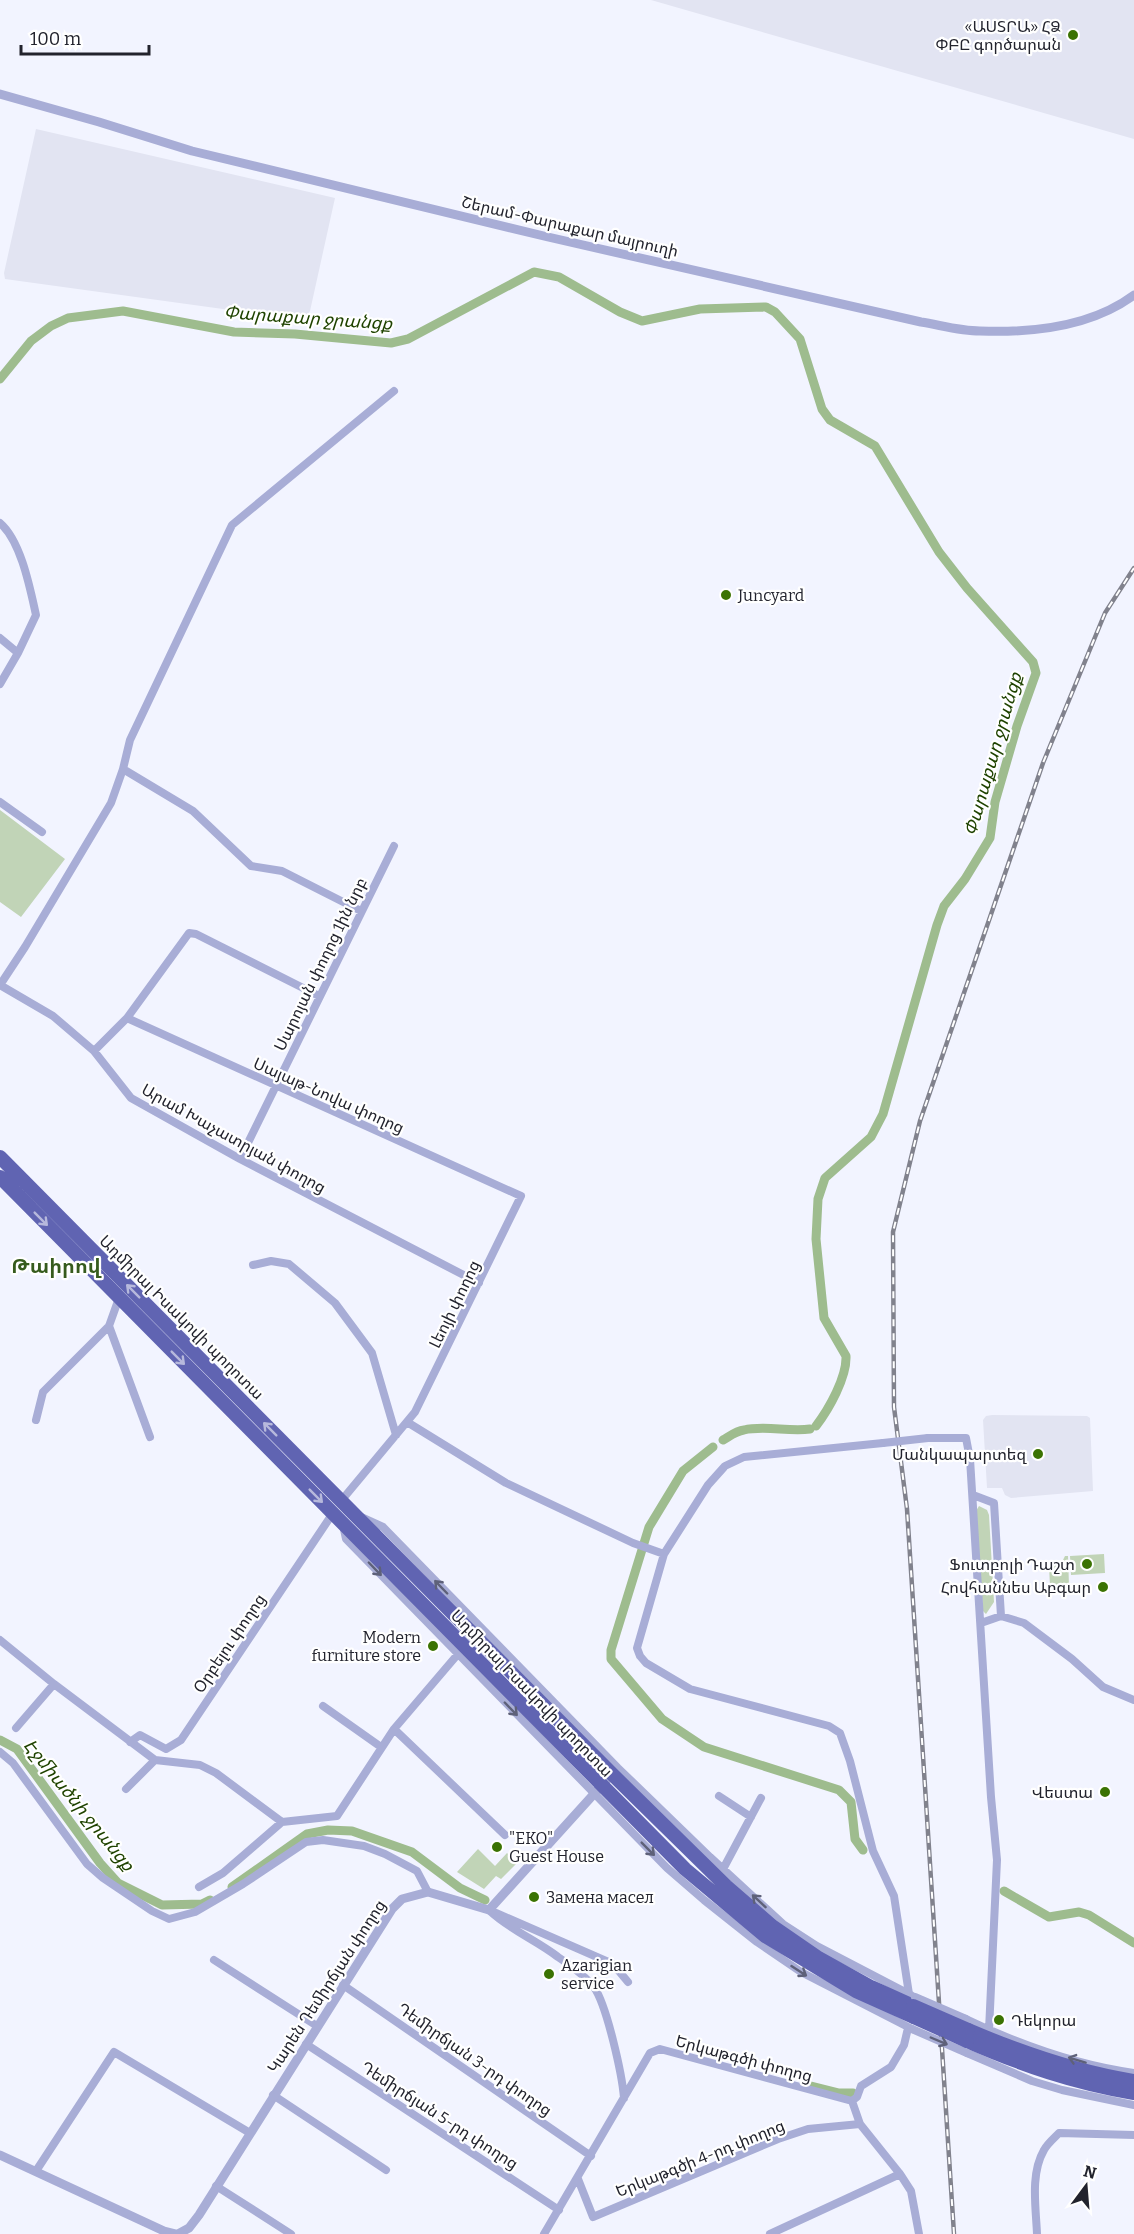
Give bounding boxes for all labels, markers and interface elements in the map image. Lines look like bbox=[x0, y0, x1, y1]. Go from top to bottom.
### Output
place label: «ԱՍՏՐԱ» ՀՁ ՓԲԸ գործարան bbox=[935, 17, 1061, 54]
scale bar bbox=[21, 18, 148, 56]
text: 100 m bbox=[30, 28, 81, 50]
marker: «ԱՍՏՐԱ» ՀՁ ՓԲԸ գործարան bbox=[1066, 28, 1080, 42]
street label: Շերամ-Փարաքար մայրուղի bbox=[459, 192, 680, 261]
water label: Փարաքար ջրանցք bbox=[223, 301, 394, 335]
place label: Juncyard bbox=[737, 586, 805, 605]
marker: Juncyard bbox=[719, 588, 733, 602]
water label: Փարաքար ջրանցք bbox=[959, 669, 1027, 838]
street label: Սարոյան փողոց 1ին նրբ bbox=[270, 874, 371, 1054]
street label: Սայաթ-Նովա փողոց bbox=[250, 1054, 407, 1137]
street label: Արամ Խաչատրյան փողոց bbox=[138, 1080, 329, 1197]
one-way arrow bbox=[34, 1211, 49, 1226]
street label: Ադմիրալ Իսակովի պողոտա bbox=[95, 1231, 268, 1404]
district label: Թաիրով bbox=[11, 1254, 102, 1278]
street label: Լեոյի փողոց bbox=[425, 1257, 484, 1351]
one-way arrow bbox=[125, 1284, 140, 1298]
one-way arrow bbox=[171, 1350, 186, 1365]
one-way arrow bbox=[262, 1422, 277, 1437]
place label: Մանկապարտեզ bbox=[892, 1445, 1027, 1464]
marker: Մանկապարտեզ bbox=[1031, 1447, 1045, 1461]
one-way arrow bbox=[308, 1488, 323, 1503]
place label: Ֆուտբոլի Դաշտ bbox=[949, 1555, 1075, 1574]
marker: Ֆուտբոլի Դաշտ bbox=[1080, 1557, 1094, 1571]
one-way arrow bbox=[368, 1562, 383, 1577]
place label: Հովհաննես Աբգար bbox=[941, 1578, 1091, 1597]
one-way arrow bbox=[434, 1579, 449, 1594]
marker: Հովհաննես Աբգար bbox=[1096, 1580, 1110, 1594]
street label: Օրբելու փողոց bbox=[189, 1590, 270, 1696]
street label: Ադմիրալ Իսակովի պողոտա bbox=[447, 1606, 617, 1781]
place label: Modern furniture store bbox=[311, 1628, 421, 1665]
marker: Modern furniture store bbox=[426, 1639, 440, 1653]
one-way arrow bbox=[504, 1702, 519, 1717]
water label: Էջմիածնի ջրանցք bbox=[19, 1735, 140, 1876]
place label: Վեստա bbox=[1032, 1783, 1093, 1802]
marker: Վեստա bbox=[1098, 1785, 1112, 1799]
place label: "ЕКО" Guest House bbox=[509, 1829, 604, 1866]
marker: "ЕКО" Guest House bbox=[490, 1840, 504, 1854]
one-way arrow bbox=[640, 1841, 655, 1856]
place label: Замена масел bbox=[546, 1888, 654, 1907]
marker: Замена масел bbox=[527, 1890, 541, 1904]
one-way arrow bbox=[752, 1894, 767, 1908]
street label: Կարեն Դեմիրճյան փողոց bbox=[263, 1896, 390, 2076]
place label: Azarigian service bbox=[561, 1956, 632, 1993]
one-way arrow bbox=[790, 1965, 807, 1977]
marker: Azarigian service bbox=[542, 1967, 556, 1981]
street label: Դեմիրճյան 3-րդ փողոց bbox=[394, 1999, 556, 2120]
place label: Դեկորա bbox=[1011, 2011, 1076, 2030]
marker: Դեկորա bbox=[992, 2013, 1006, 2027]
street label: Երկաթգծի փողոց bbox=[673, 2031, 814, 2086]
one-way arrow bbox=[930, 2036, 948, 2048]
one-way arrow bbox=[1068, 2054, 1087, 2065]
street label: Դեմիրճյան 5-րդ փողոց bbox=[358, 2058, 522, 2173]
street label: Երկաթգծի 4-րդ փողոց bbox=[613, 2116, 787, 2201]
north arrow bbox=[1056, 2156, 1116, 2216]
text: N bbox=[1081, 2161, 1099, 2183]

